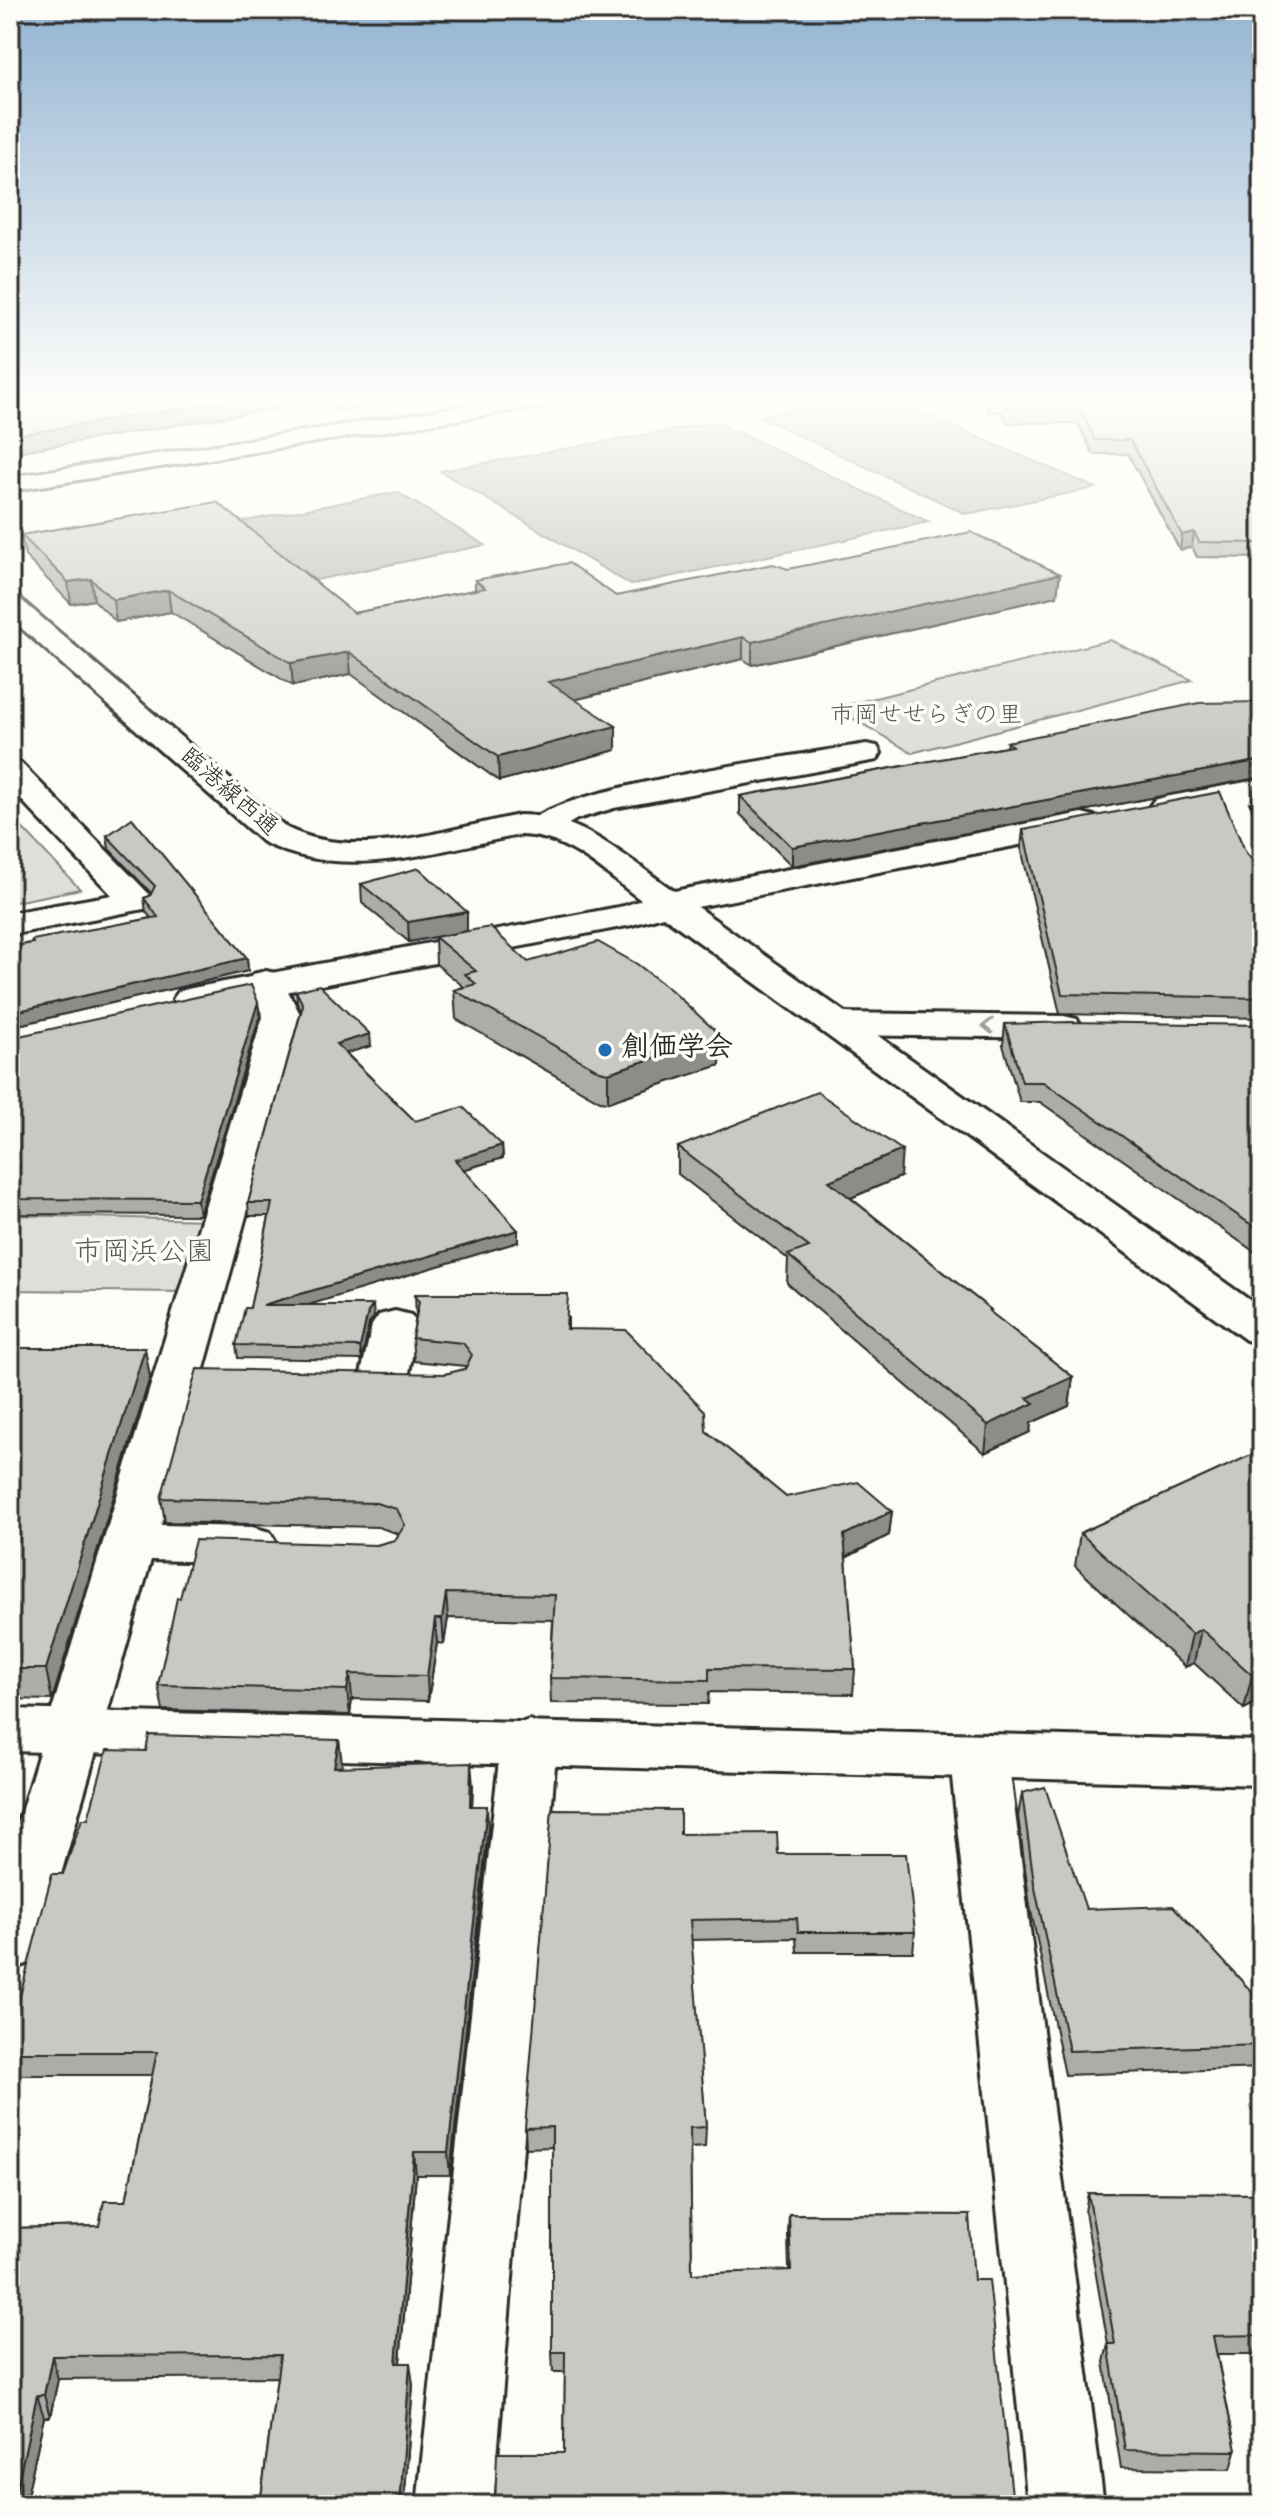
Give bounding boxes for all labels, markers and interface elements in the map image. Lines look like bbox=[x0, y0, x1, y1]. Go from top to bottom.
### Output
park label: 市岡せせらぎの里 bbox=[830, 700, 1022, 734]
street label: 臨港線西通 bbox=[172, 741, 284, 845]
one-way arrow bbox=[981, 1017, 994, 1035]
place label: 創価学会 bbox=[621, 1030, 733, 1070]
marker: 創価学会 bbox=[596, 1041, 614, 1059]
park label: 市岡浜公園 bbox=[74, 1235, 214, 1275]

